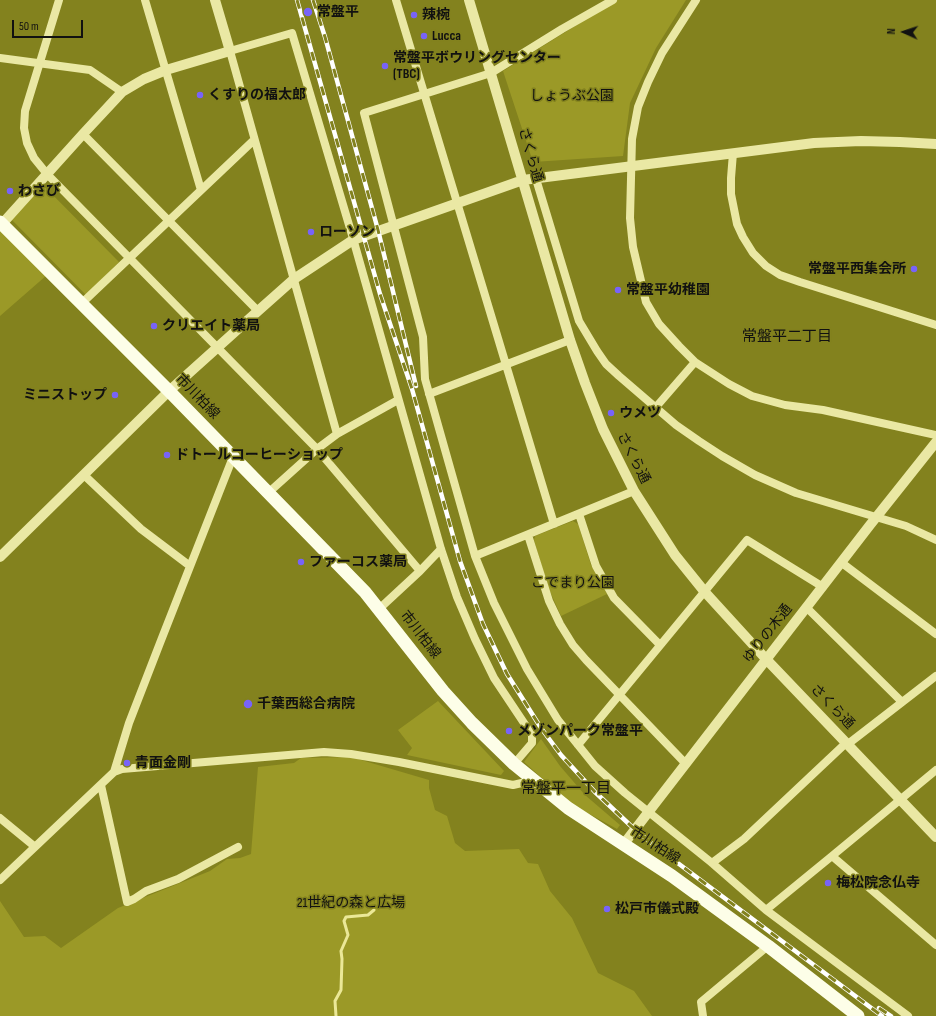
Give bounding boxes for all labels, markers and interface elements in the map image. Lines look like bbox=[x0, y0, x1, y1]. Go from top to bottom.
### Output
place label: 常盤平 bbox=[317, 4, 359, 20]
marker: 常盤平 bbox=[302, 6, 314, 18]
place label: 辣椀 bbox=[422, 7, 450, 23]
marker: 辣椀 bbox=[409, 10, 419, 20]
scale bar bbox=[14, 12, 85, 38]
north arrow bbox=[884, 12, 924, 52]
text: 50 m bbox=[19, 19, 39, 34]
place label: Lucca bbox=[432, 28, 461, 44]
text: N bbox=[885, 28, 898, 35]
marker: Lucca bbox=[419, 31, 429, 41]
place label: 常盤平ボウリングセンター (TBC) bbox=[393, 50, 561, 82]
marker: 常盤平ボウリングセンター (TBC) bbox=[380, 61, 390, 71]
place label: くすりの福太郎 bbox=[208, 87, 306, 103]
park label: しょうぶ公園 bbox=[530, 88, 614, 104]
marker: くすりの福太郎 bbox=[195, 90, 205, 100]
street label: さくら通 bbox=[514, 126, 546, 184]
place label: わさび bbox=[18, 183, 60, 199]
marker: わさび bbox=[5, 186, 15, 196]
place label: ローソン bbox=[319, 224, 375, 240]
marker: ローソン bbox=[306, 227, 316, 237]
place label: 常盤平西集会所 bbox=[808, 261, 906, 277]
marker: 常盤平西集会所 bbox=[909, 264, 919, 274]
place label: 常盤平幼稚園 bbox=[626, 282, 710, 298]
marker: 常盤平幼稚園 bbox=[613, 285, 623, 295]
place label: クリエイト薬局 bbox=[162, 318, 260, 334]
marker: クリエイト薬局 bbox=[149, 321, 159, 331]
district label: 常盤平二丁目 bbox=[742, 328, 832, 346]
street label: 市川柏線 bbox=[172, 371, 222, 423]
place label: ミニストップ bbox=[23, 387, 107, 403]
marker: ミニストップ bbox=[110, 390, 120, 400]
place label: ウメツ bbox=[619, 405, 661, 421]
marker: ウメツ bbox=[606, 408, 616, 418]
street label: さくら通 bbox=[613, 429, 653, 487]
place label: ドトールコーヒーショップ bbox=[175, 447, 343, 463]
marker: ドトールコーヒーショップ bbox=[162, 450, 172, 460]
place label: ファーコス薬局 bbox=[309, 554, 407, 570]
marker: ファーコス薬局 bbox=[296, 557, 306, 567]
park label: こでまり公園 bbox=[531, 575, 615, 591]
street label: ゆりの木通 bbox=[740, 601, 796, 667]
street label: 市川柏線 bbox=[396, 608, 444, 662]
street label: さくら通 bbox=[807, 681, 857, 733]
place label: 千葉西総合病院 bbox=[257, 696, 355, 712]
marker: 千葉西総合病院 bbox=[242, 698, 254, 710]
place label: メゾンパーク常盤平 bbox=[517, 723, 643, 739]
marker: メゾンパーク常盤平 bbox=[504, 726, 514, 736]
place label: 青面金剛 bbox=[135, 755, 191, 771]
marker: 青面金剛 bbox=[122, 758, 132, 768]
district label: 常盤平一丁目 bbox=[521, 780, 611, 798]
street label: 市川柏線 bbox=[627, 824, 683, 868]
place label: 梅松院念仏寺 bbox=[836, 875, 920, 891]
marker: 梅松院念仏寺 bbox=[823, 878, 833, 888]
park label: 21世紀の森と広場 bbox=[297, 895, 405, 911]
place label: 松戸市儀式殿 bbox=[615, 901, 699, 917]
marker: 松戸市儀式殿 bbox=[602, 904, 612, 914]

